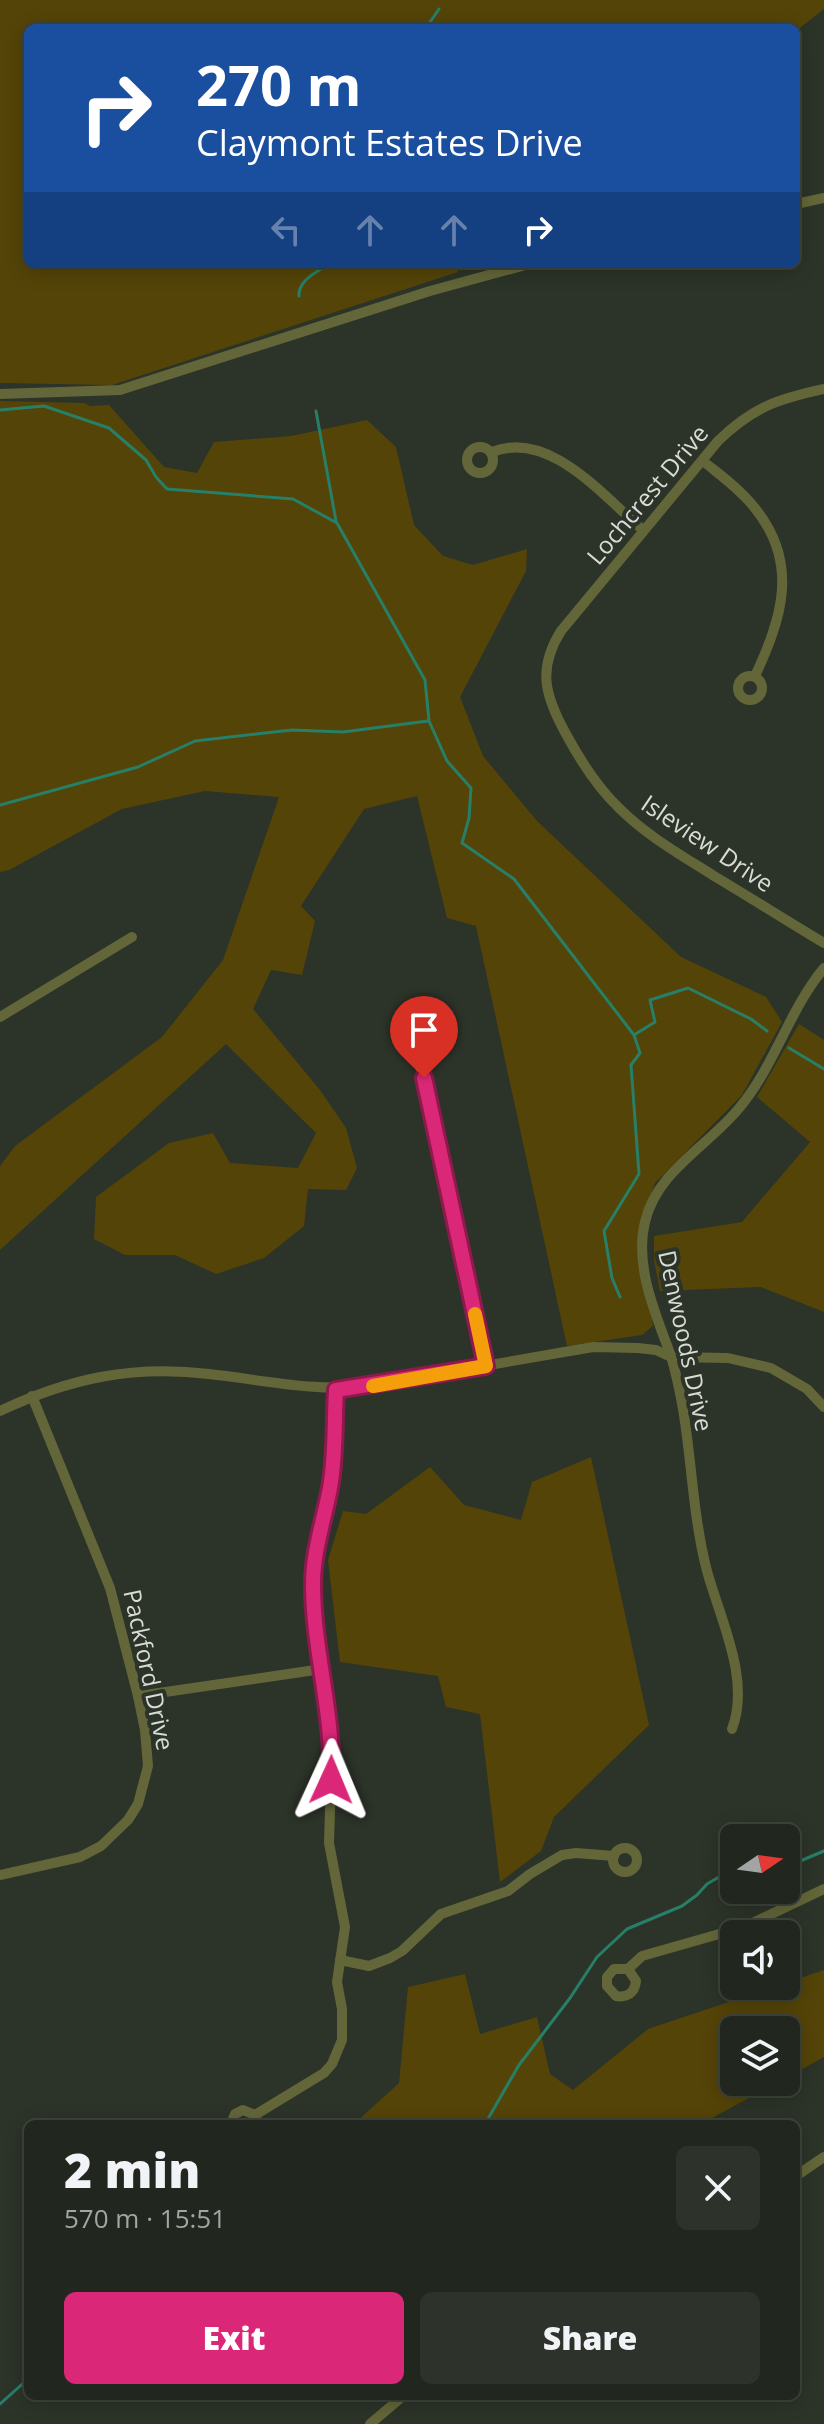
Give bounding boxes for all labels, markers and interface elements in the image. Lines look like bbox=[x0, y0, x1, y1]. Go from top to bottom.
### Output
text: 270 m bbox=[196, 46, 362, 122]
icon: right bbox=[64, 56, 168, 160]
text: Claymont Estates Drive bbox=[196, 118, 583, 167]
icon: left bbox=[264, 208, 308, 252]
icon: ahead bbox=[348, 208, 392, 252]
icon: ahead bbox=[432, 208, 476, 252]
icon: right bbox=[516, 208, 560, 252]
street label: Lochcrest Drive bbox=[579, 417, 715, 571]
street label: Isleview Drive bbox=[635, 786, 780, 899]
pin bbox=[390, 996, 458, 1078]
icon: arrive bbox=[402, 1008, 446, 1052]
street label: Denwoods Drive bbox=[651, 1247, 722, 1434]
street label: Packford Drive bbox=[116, 1586, 183, 1753]
position arrow bbox=[289, 1738, 373, 1822]
north arrow bbox=[720, 1824, 800, 1904]
map controls bbox=[720, 1824, 800, 2096]
button: sound bbox=[720, 1920, 800, 2000]
button: layers bbox=[720, 2016, 800, 2096]
text: 2 min bbox=[64, 2137, 200, 2202]
button: close bbox=[676, 2146, 760, 2230]
text: 570 m · 15:51 bbox=[64, 2200, 226, 2236]
button: Exit bbox=[64, 2292, 404, 2384]
button: Share bbox=[420, 2292, 760, 2384]

